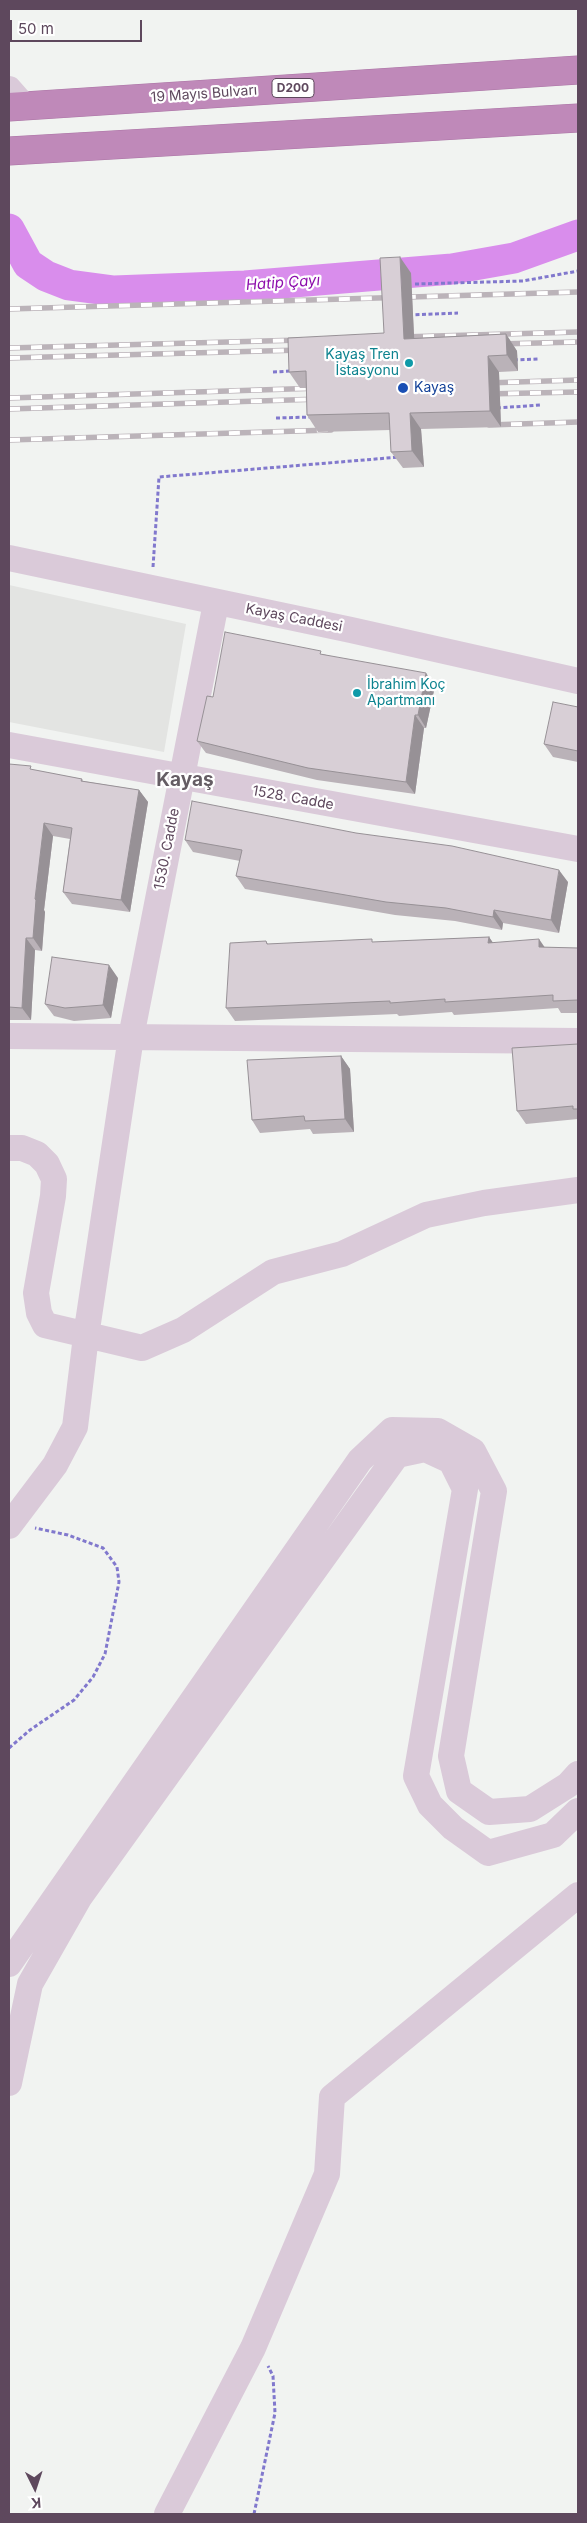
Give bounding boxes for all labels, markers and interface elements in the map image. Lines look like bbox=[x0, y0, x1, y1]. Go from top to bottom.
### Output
scale bar bbox=[12, 10, 145, 42]
text: 50 m bbox=[18, 19, 54, 38]
road number: D200 bbox=[272, 78, 314, 98]
street label: 19 Mayıs Bulvarı bbox=[150, 82, 258, 106]
water label: Hatip Çayı bbox=[245, 271, 321, 295]
place label: Kayaş Tren İstasyonu bbox=[325, 347, 399, 380]
marker: Kayaş Tren İstasyonu bbox=[403, 357, 415, 369]
place label: Kayaş bbox=[414, 380, 454, 396]
marker: Kayaş bbox=[396, 381, 410, 395]
street label: Kayaş Caddesi bbox=[244, 600, 344, 636]
place label: İbrahim Koç Apartmanı bbox=[367, 677, 446, 710]
marker: İbrahim Koç Apartmanı bbox=[351, 687, 363, 699]
district label: Kayaş bbox=[156, 769, 214, 791]
street label: 1528. Cadde bbox=[251, 783, 335, 813]
street label: 1530. Cadde bbox=[151, 807, 183, 891]
north arrow bbox=[10, 2463, 60, 2513]
text: K bbox=[30, 2495, 42, 2512]

